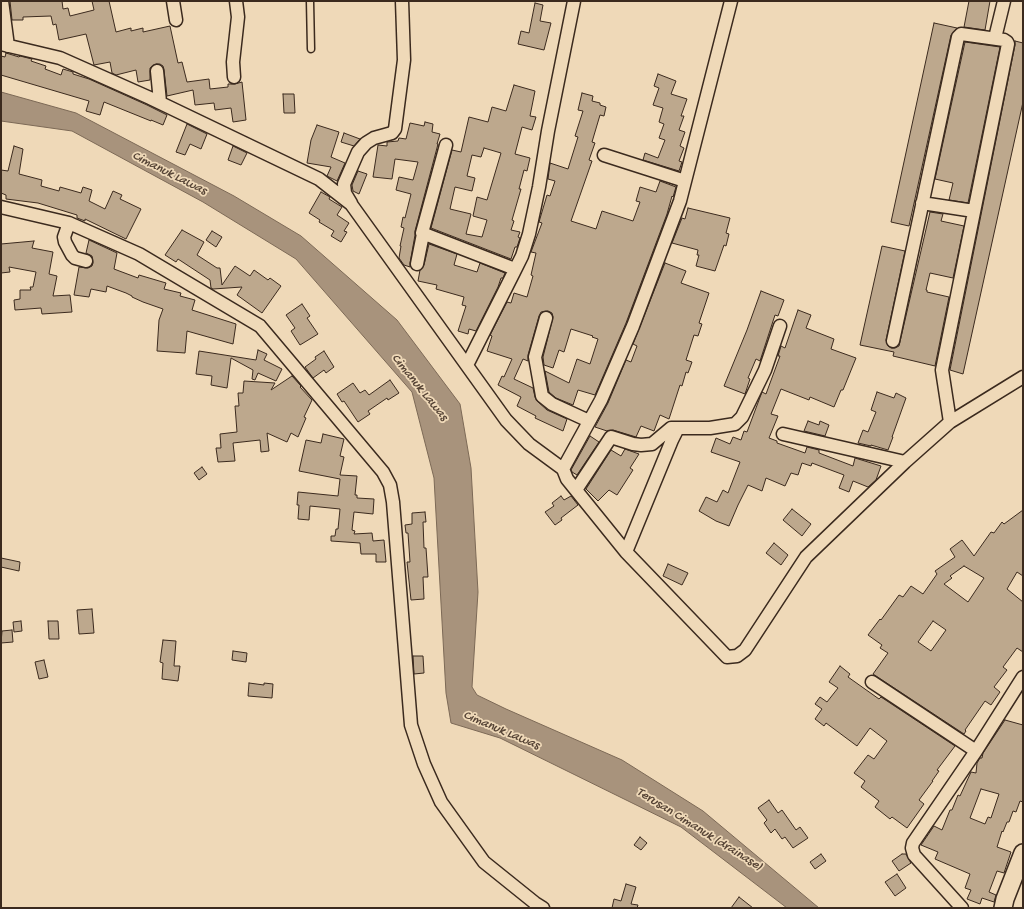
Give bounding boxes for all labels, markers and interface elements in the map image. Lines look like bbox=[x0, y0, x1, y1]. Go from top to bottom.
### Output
water label: Cimanuk Lawas bbox=[129, 149, 209, 199]
water label: Cimanuk Lawas bbox=[387, 351, 451, 425]
water label: Cimanuk Lawas bbox=[460, 708, 542, 754]
water label: Terusan Cimanuk (drainase) bbox=[633, 785, 765, 875]

